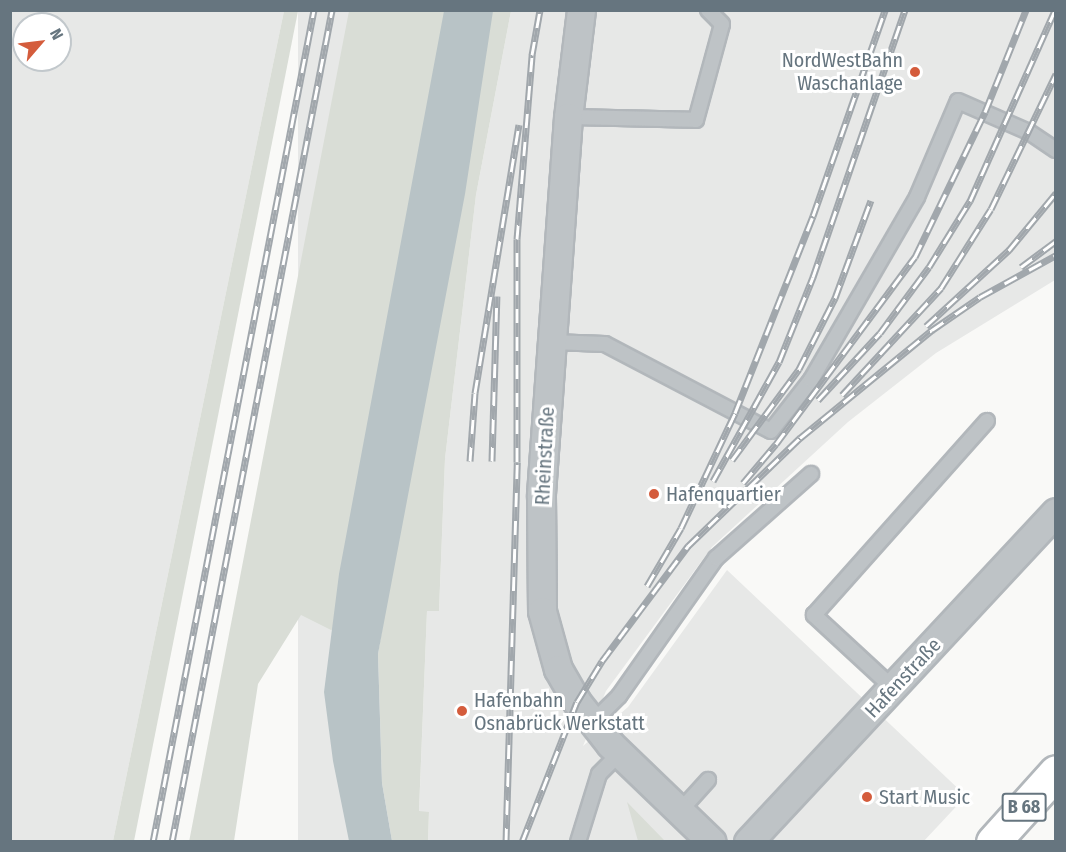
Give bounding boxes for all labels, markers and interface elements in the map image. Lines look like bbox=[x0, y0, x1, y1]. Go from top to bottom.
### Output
north arrow bbox=[12, 12, 72, 72]
text: N bbox=[46, 26, 67, 43]
place label: NordWestBahn Waschanlage bbox=[782, 48, 903, 95]
marker: NordWestBahn Waschanlage bbox=[908, 65, 922, 79]
street label: Rheinstraße bbox=[530, 406, 560, 506]
place label: Hafenquartier bbox=[666, 482, 781, 506]
marker: Hafenquartier bbox=[647, 487, 661, 501]
street label: Hafenstraße bbox=[860, 633, 946, 723]
place label: Hafenbahn Osnabrück Werkstatt bbox=[474, 688, 645, 735]
marker: Hafenbahn Osnabrück Werkstatt bbox=[455, 704, 469, 718]
place label: Start Music bbox=[879, 785, 970, 809]
marker: Start Music bbox=[860, 790, 874, 804]
road number: B 68 bbox=[1002, 792, 1046, 822]

